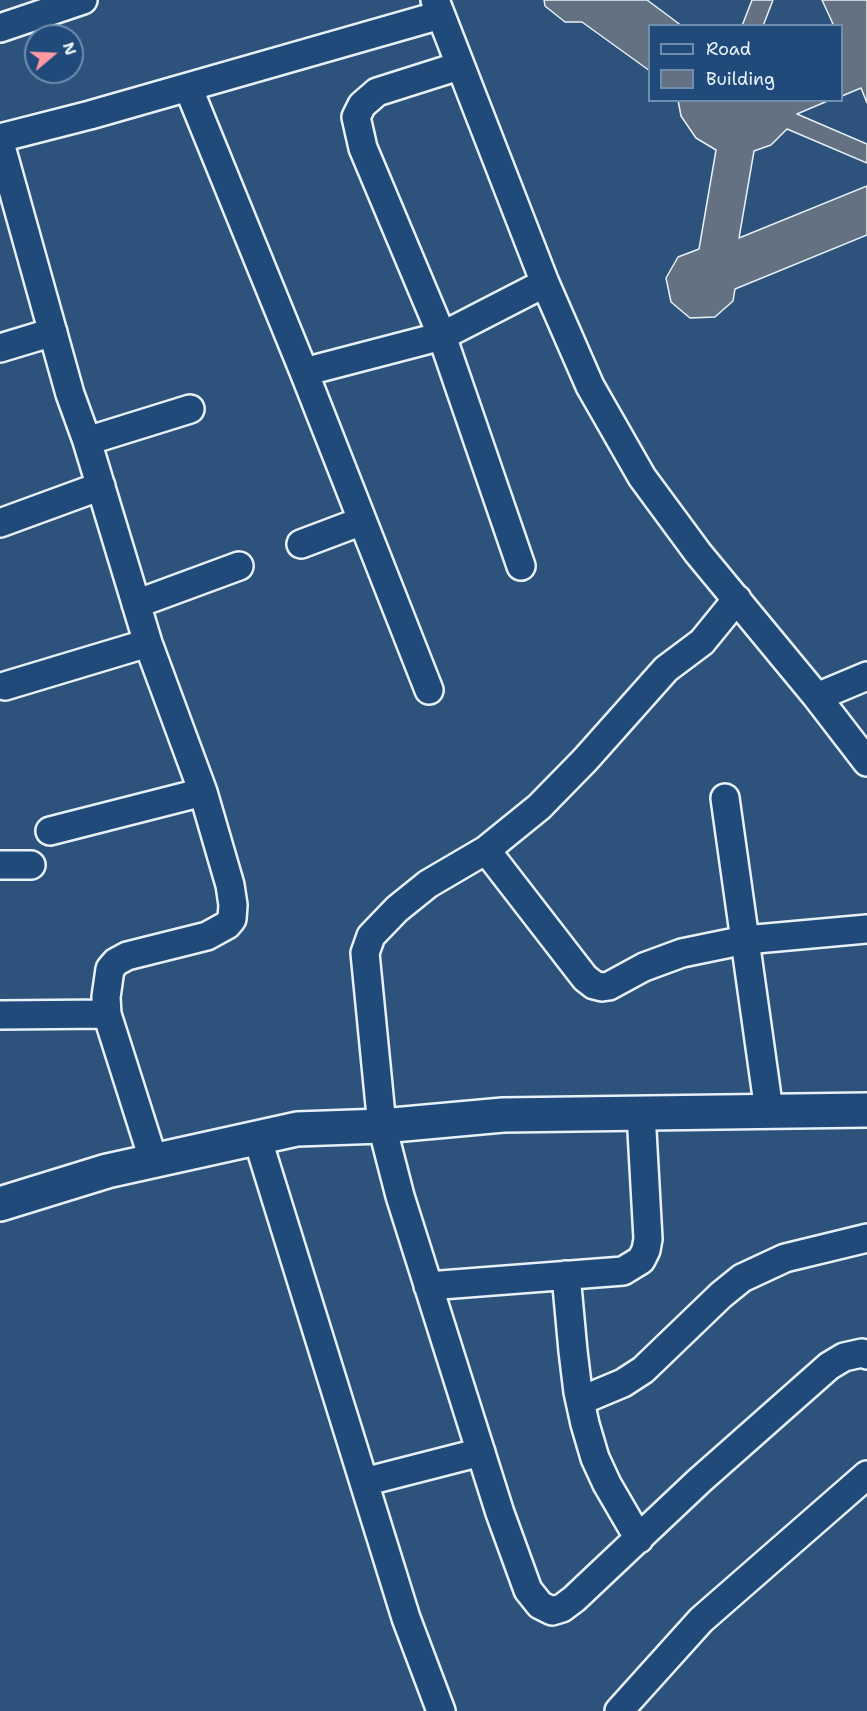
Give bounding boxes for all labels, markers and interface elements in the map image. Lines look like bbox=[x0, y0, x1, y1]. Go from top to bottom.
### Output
north arrow bbox=[24, 24, 84, 84]
legend bbox=[648, 24, 843, 102]
text: Road bbox=[706, 37, 751, 61]
text: N bbox=[58, 39, 82, 58]
text: Building bbox=[706, 67, 775, 91]

